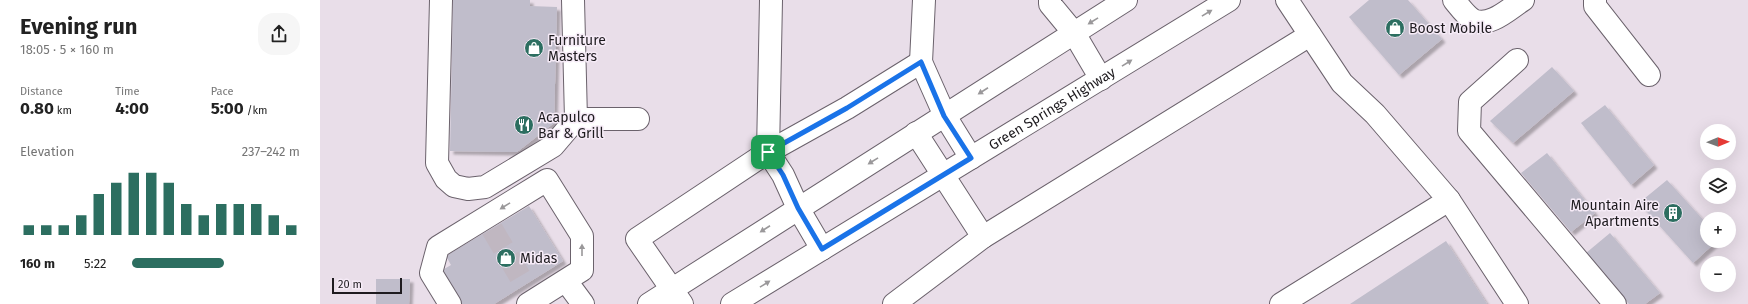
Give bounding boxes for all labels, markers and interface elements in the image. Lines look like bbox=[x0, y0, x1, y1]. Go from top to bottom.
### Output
one-way arrow bbox=[1201, 10, 1213, 17]
text: Evening run bbox=[20, 13, 137, 40]
button: share bbox=[258, 13, 300, 55]
one-way arrow bbox=[1088, 17, 1098, 25]
shop icon: Boost Mobile bbox=[1384, 17, 1406, 39]
place label: Boost Mobile bbox=[1409, 20, 1492, 37]
place label: Furniture Masters bbox=[548, 32, 606, 65]
shop icon: Furniture Masters bbox=[523, 37, 545, 59]
text: 18:05 · 5 × 160 m bbox=[20, 42, 114, 57]
one-way arrow bbox=[1121, 59, 1133, 66]
street label: Green Springs Highway bbox=[986, 63, 1118, 153]
text: Distance bbox=[20, 85, 63, 98]
text: Time bbox=[115, 85, 140, 98]
text: Pace bbox=[211, 85, 233, 98]
one-way arrow bbox=[978, 87, 988, 95]
text: 0.80 bbox=[20, 98, 54, 119]
text: 4:00 bbox=[115, 98, 149, 119]
text: 5:00 bbox=[211, 98, 244, 119]
text: km bbox=[54, 104, 72, 117]
text: /km bbox=[244, 104, 267, 117]
place label: Acapulco Bar & Grill bbox=[538, 109, 604, 142]
restaurant icon: Acapulco Bar & Grill bbox=[513, 114, 535, 136]
north arrow bbox=[1700, 124, 1736, 160]
map controls bbox=[1700, 124, 1736, 292]
pin bbox=[751, 135, 785, 169]
icon: arrive bbox=[757, 141, 779, 163]
text: Elevation bbox=[20, 144, 74, 159]
text: 237–242 m bbox=[242, 144, 300, 159]
one-way arrow bbox=[867, 157, 879, 164]
button: layers bbox=[1700, 168, 1736, 204]
place label: Mountain Aire Apartments bbox=[1571, 197, 1659, 230]
building icon: Mountain Aire Apartments bbox=[1662, 202, 1684, 224]
one-way arrow bbox=[499, 203, 511, 210]
button: + bbox=[1700, 212, 1736, 248]
one-way arrow bbox=[760, 226, 771, 233]
one-way arrow bbox=[579, 243, 585, 256]
shop icon: Midas bbox=[495, 247, 517, 269]
place label: Midas bbox=[520, 250, 558, 267]
text: 160 m bbox=[20, 256, 55, 271]
text: 5:22 bbox=[84, 256, 107, 271]
button: − bbox=[1700, 256, 1736, 292]
scale bar bbox=[332, 276, 402, 295]
text: 20 m bbox=[338, 278, 362, 291]
one-way arrow bbox=[759, 280, 771, 287]

